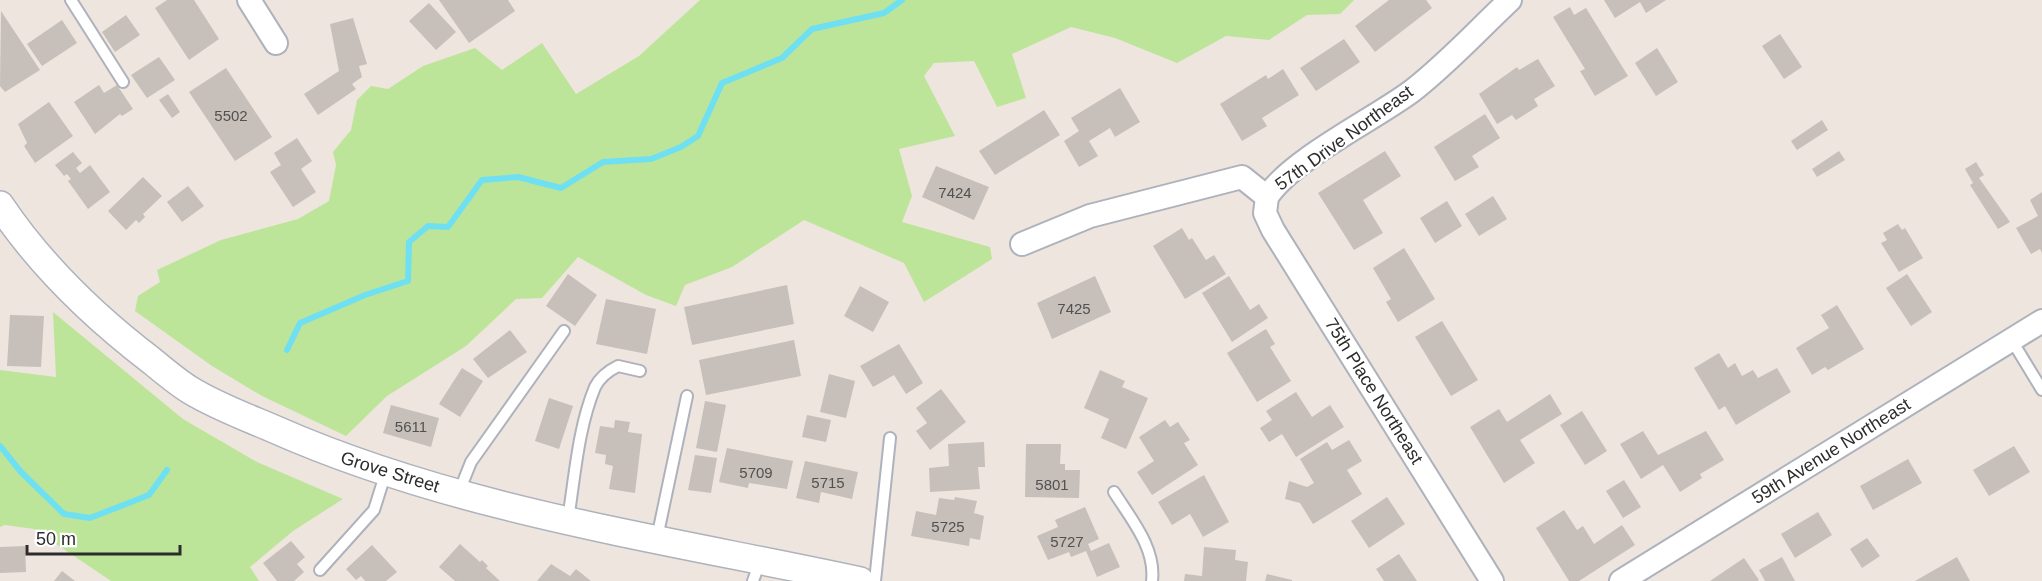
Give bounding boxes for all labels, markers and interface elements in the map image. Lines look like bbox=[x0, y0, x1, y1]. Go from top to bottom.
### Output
street label: 57th Drive Northeast bbox=[1271, 81, 1417, 195]
house number: 5502 bbox=[214, 107, 248, 124]
house number: 7424 bbox=[938, 184, 972, 201]
house number: 7425 bbox=[1057, 300, 1091, 317]
street label: 75th Place Northeast bbox=[1321, 314, 1427, 468]
street label: 59th Avenue Northeast bbox=[1748, 394, 1914, 508]
house number: 5611 bbox=[395, 418, 427, 435]
street label: Grove Street bbox=[338, 448, 442, 496]
house number: 5709 bbox=[739, 464, 773, 481]
house number: 5715 bbox=[811, 474, 845, 491]
house number: 5801 bbox=[1035, 476, 1069, 493]
scale bar bbox=[27, 518, 180, 556]
house number: 5725 bbox=[931, 518, 965, 535]
text: 50 m bbox=[36, 529, 76, 549]
house number: 5727 bbox=[1050, 533, 1084, 550]

